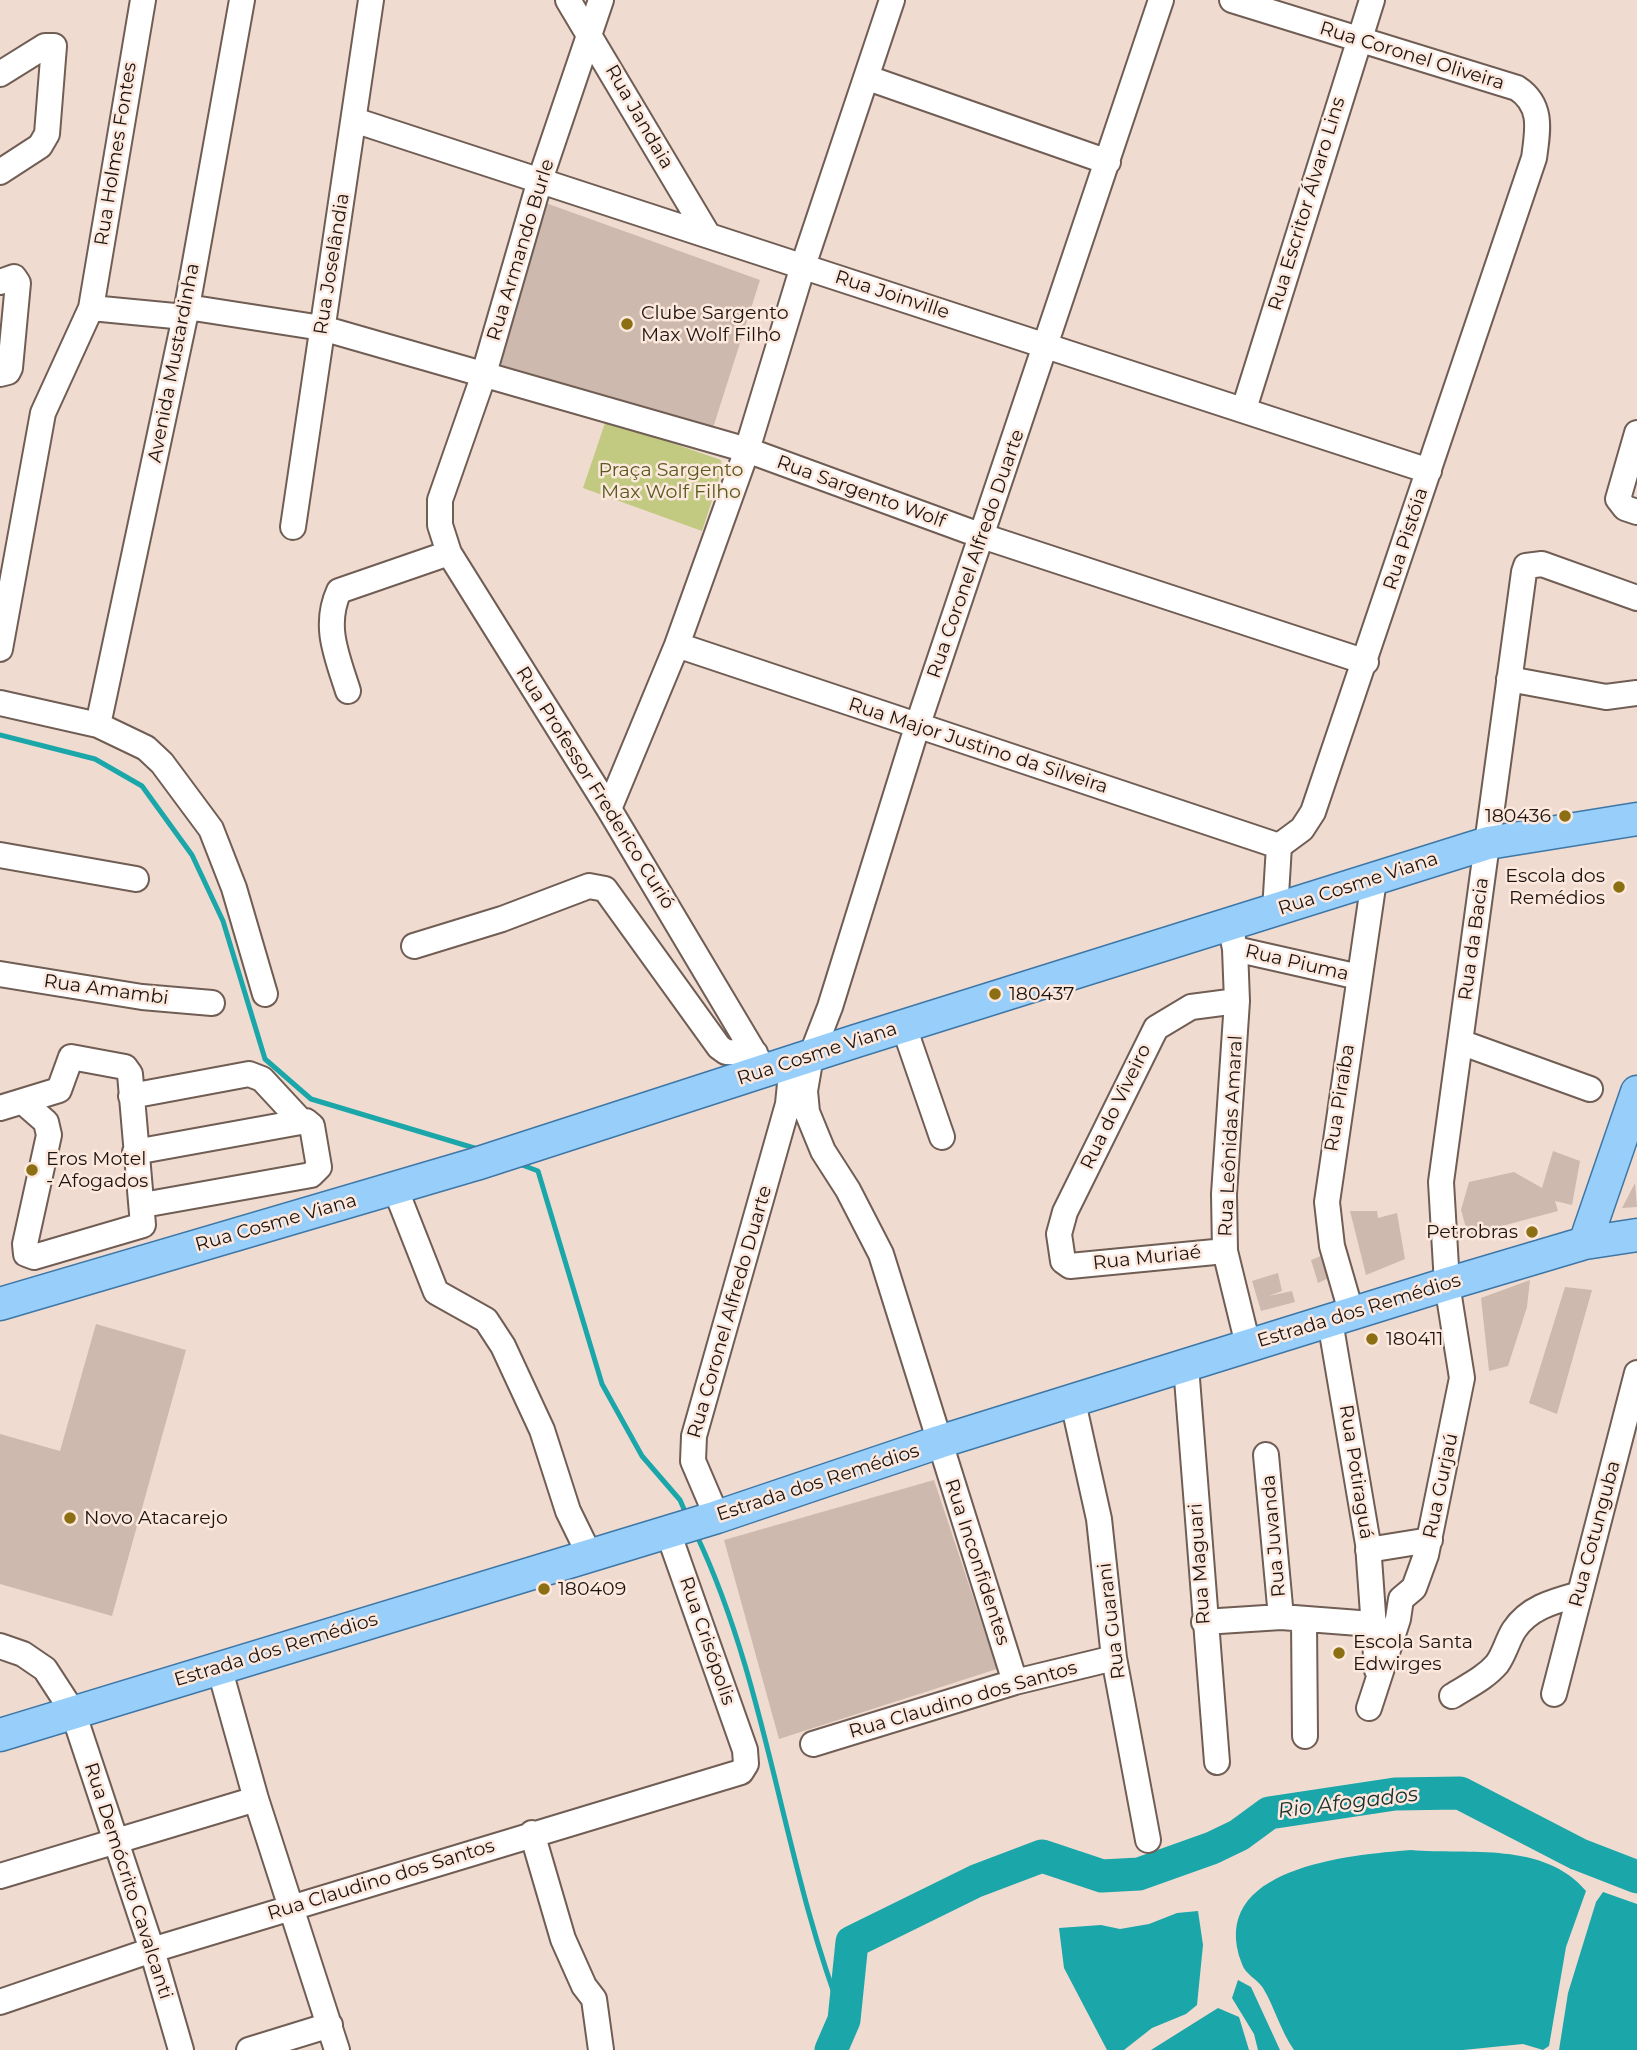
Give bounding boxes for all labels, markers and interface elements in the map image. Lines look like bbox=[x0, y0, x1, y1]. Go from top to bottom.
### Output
street label: Rua Coronel Oliveira bbox=[1317, 17, 1507, 95]
street label: Rua Holmes Fontes bbox=[90, 61, 142, 247]
street label: Rua Jandaia bbox=[600, 61, 678, 173]
street label: Rua Escritor Álvaro Lins bbox=[1264, 94, 1350, 314]
street label: Rua Armando Burle bbox=[482, 156, 560, 344]
street label: Rua Joselândia bbox=[310, 191, 354, 337]
street label: Avenida Mustardinha bbox=[143, 261, 205, 465]
street label: Rua Joinville bbox=[832, 266, 952, 324]
place label: Clube Sargento Max Wolf Filho bbox=[641, 302, 789, 346]
marker: Clube Sargento Max Wolf Filho bbox=[619, 316, 635, 332]
street label: Rua Coronel Alfredo Duarte bbox=[923, 427, 1029, 681]
street label: Rua Sargento Wolf bbox=[773, 451, 949, 533]
park label: Praça Sargento Max Wolf Filho bbox=[598, 459, 744, 503]
street label: Rua Pistóia bbox=[1379, 485, 1433, 593]
street label: Rua Professor Frederico Curió bbox=[511, 663, 679, 913]
street label: Rua Major Justino da Silveira bbox=[845, 693, 1111, 799]
place label: 180436 bbox=[1485, 805, 1551, 827]
marker: 180436 bbox=[1557, 808, 1573, 824]
street label: Rua Cosme Viana bbox=[1275, 847, 1441, 921]
place label: Escola dos Remédios bbox=[1505, 865, 1605, 909]
street label: Rua da Bacia bbox=[1454, 876, 1494, 1002]
marker: Escola dos Remédios bbox=[1611, 879, 1627, 895]
street label: Rua Piuma bbox=[1243, 940, 1351, 986]
street label: Rua Amambi bbox=[42, 970, 170, 1010]
place label: 180437 bbox=[1009, 983, 1075, 1005]
marker: 180437 bbox=[987, 986, 1003, 1002]
street label: Rua Cosme Viana bbox=[734, 1017, 900, 1091]
street label: Rua Leônidas Amaral bbox=[1214, 1035, 1248, 1237]
street label: Rua do Viveiro bbox=[1076, 1041, 1156, 1173]
street label: Rua Piraíba bbox=[1320, 1043, 1360, 1153]
place label: Eros Motel - Afogados bbox=[46, 1148, 148, 1192]
marker: Eros Motel - Afogados bbox=[24, 1162, 40, 1178]
street label: Rua Coronel Alfredo Duarte bbox=[683, 1183, 777, 1441]
street label: Rua Cosme Viana bbox=[193, 1189, 359, 1257]
place label: Petrobras bbox=[1426, 1221, 1518, 1243]
marker: Petrobras bbox=[1524, 1224, 1540, 1240]
street label: Rua Muriaé bbox=[1092, 1241, 1202, 1275]
street label: Estrada dos Remédios bbox=[1254, 1269, 1464, 1353]
place label: 180411 bbox=[1386, 1328, 1443, 1350]
marker: 180411 bbox=[1364, 1331, 1380, 1347]
street label: Rua Potiraguá bbox=[1334, 1403, 1378, 1541]
street label: Rua Gurjaú bbox=[1419, 1431, 1463, 1541]
street label: Estrada dos Remédios bbox=[714, 1439, 922, 1527]
street label: Rua Cotunguba bbox=[1564, 1458, 1626, 1610]
street label: Rua Juvanda bbox=[1257, 1474, 1291, 1598]
street label: Rua Inconfidentes bbox=[939, 1476, 1015, 1648]
street label: Rua Maguari bbox=[1184, 1503, 1216, 1625]
place label: Novo Atacarejo bbox=[84, 1507, 228, 1529]
marker: Novo Atacarejo bbox=[62, 1510, 78, 1526]
street label: Rua Guarani bbox=[1094, 1561, 1130, 1681]
street label: Rua Crisópolis bbox=[674, 1574, 740, 1708]
place label: 180409 bbox=[558, 1578, 626, 1600]
marker: 180409 bbox=[536, 1581, 552, 1597]
street label: Estrada dos Remédios bbox=[171, 1608, 381, 1692]
place label: Escola Santa Edwirges bbox=[1353, 1631, 1473, 1675]
marker: Escola Santa Edwirges bbox=[1331, 1645, 1347, 1661]
street label: Rua Claudino dos Santos bbox=[846, 1656, 1080, 1744]
street label: Rua Demócrito Cavalcanti bbox=[79, 1760, 177, 2002]
water label: Rio Afogados bbox=[1277, 1782, 1419, 1824]
street label: Rua Claudino dos Santos bbox=[265, 1835, 497, 1925]

